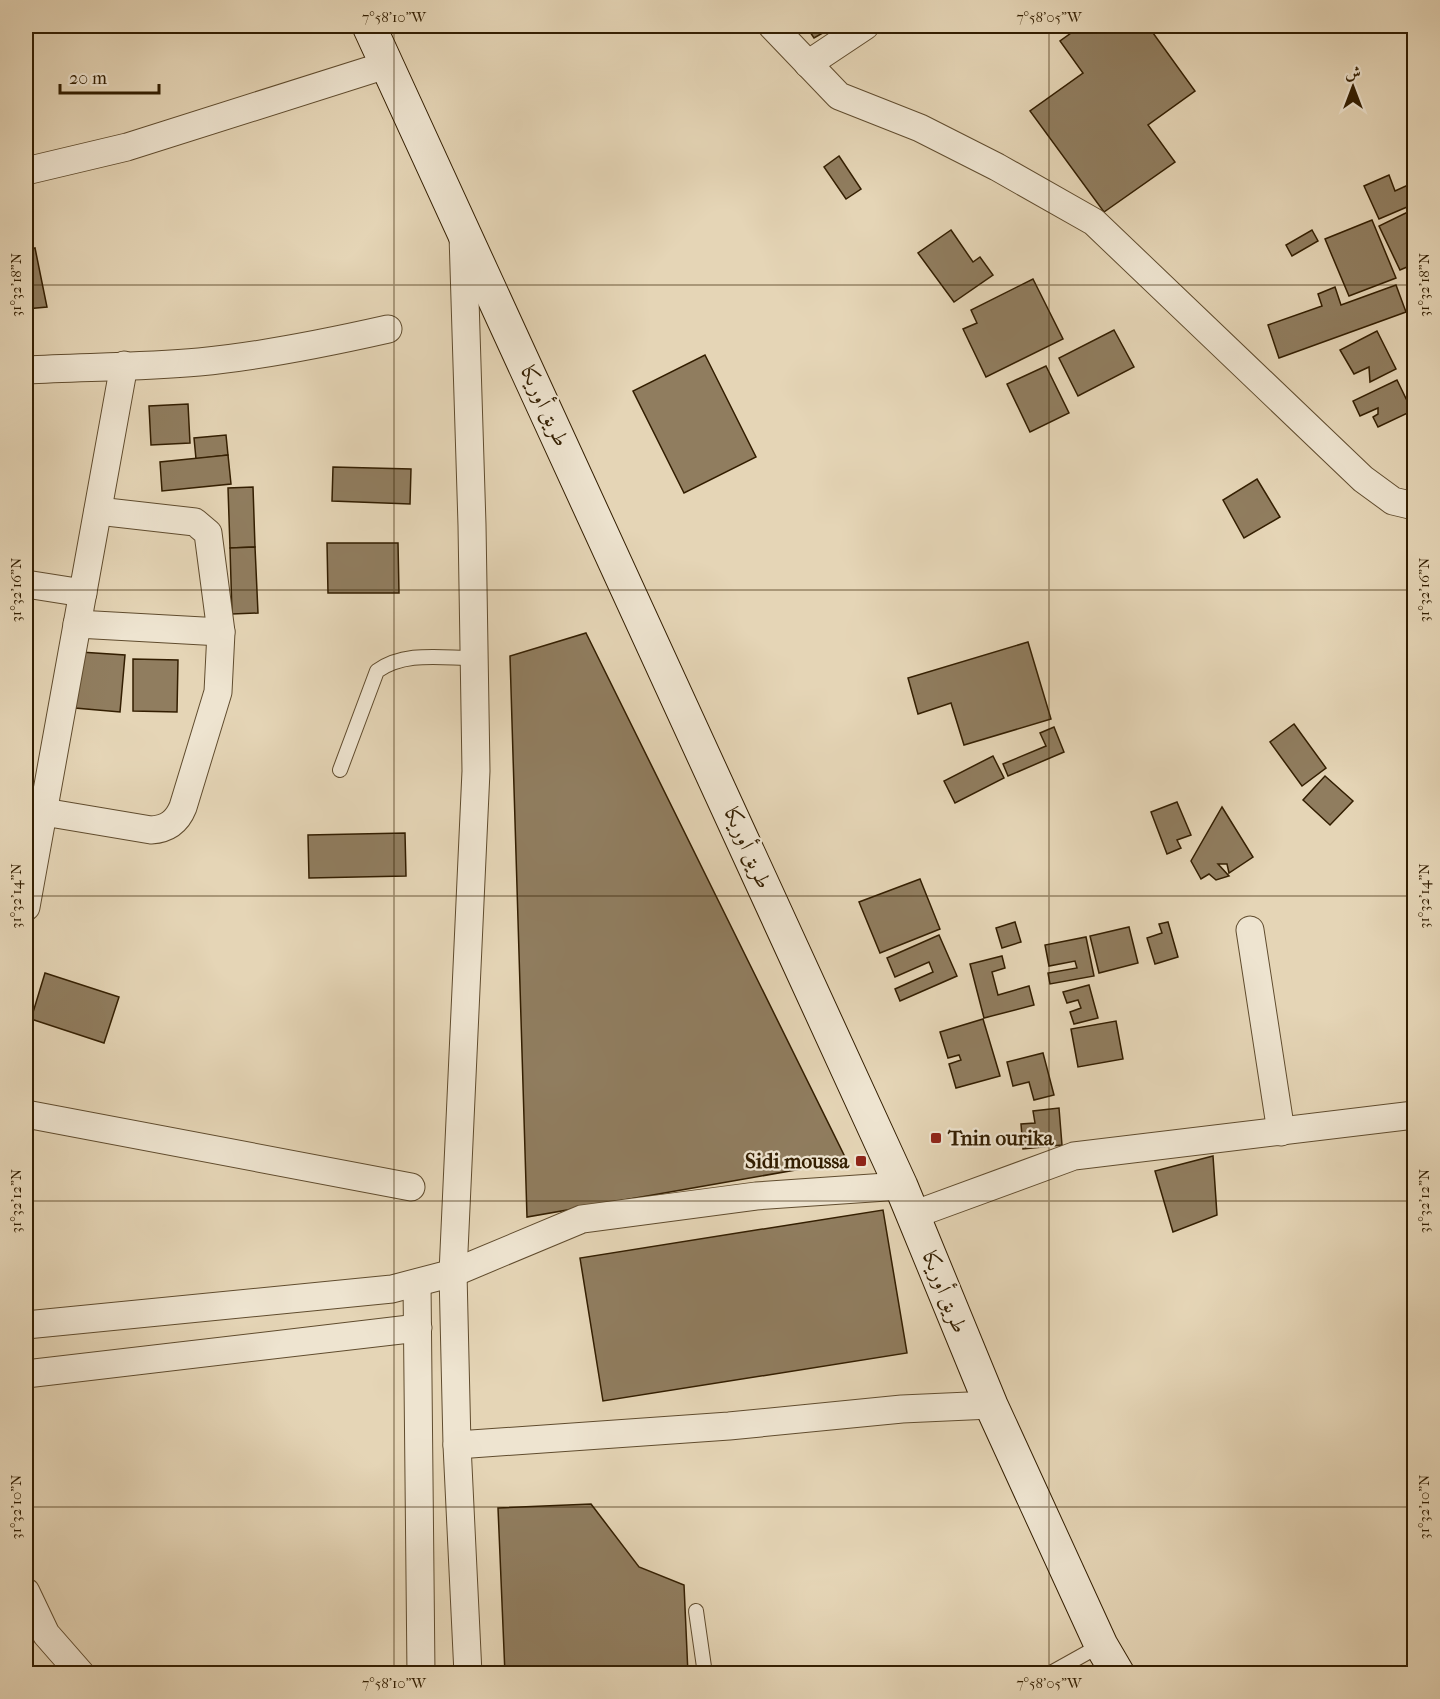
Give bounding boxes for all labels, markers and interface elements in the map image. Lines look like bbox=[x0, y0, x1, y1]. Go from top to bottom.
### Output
text: 7°58'10"W bbox=[362, 8, 427, 26]
text: 7°58'05"W bbox=[1016, 8, 1083, 26]
scale bar bbox=[60, 57, 159, 95]
north arrow bbox=[1323, 57, 1383, 117]
text: ش bbox=[1345, 63, 1361, 82]
text: 20 m bbox=[69, 68, 107, 89]
text: 31°32'18"N bbox=[7, 252, 25, 317]
text: 31°32'18"N bbox=[1415, 252, 1433, 317]
street label: طريق أوريكا bbox=[515, 361, 577, 451]
text: 31°32'16"N bbox=[7, 557, 25, 622]
text: 31°32'16"N bbox=[1415, 557, 1433, 622]
street label: طريق أوريكا bbox=[719, 803, 779, 893]
text: 31°32'14"N bbox=[7, 863, 25, 929]
text: 31°32'14"N bbox=[1415, 863, 1433, 929]
place label: Tnin ourika bbox=[947, 1126, 1055, 1150]
marker: Tnin ourika bbox=[929, 1131, 943, 1145]
place label: Sidi moussa bbox=[745, 1149, 850, 1173]
marker: Sidi moussa bbox=[854, 1154, 868, 1168]
text: 31°32'12"N bbox=[7, 1168, 25, 1233]
text: 31°32'12"N bbox=[1415, 1168, 1433, 1233]
street label: طريق أوريكا bbox=[917, 1246, 975, 1337]
text: 31°32'10"N bbox=[7, 1474, 25, 1539]
text: 31°32'10"N bbox=[1415, 1474, 1433, 1539]
text: 7°58'10"W bbox=[362, 1674, 427, 1692]
text: 7°58'05"W bbox=[1016, 1674, 1083, 1692]

